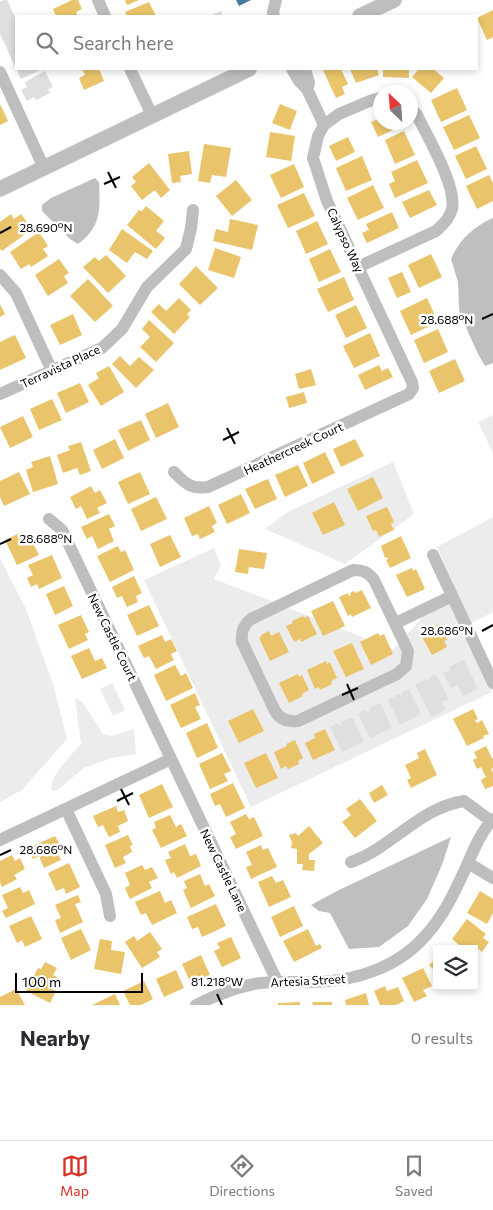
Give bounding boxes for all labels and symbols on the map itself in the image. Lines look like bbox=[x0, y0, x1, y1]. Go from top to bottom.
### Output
north arrow bbox=[373, 85, 418, 130]
street label: Calypso Way bbox=[325, 205, 367, 275]
text: 28.690°N bbox=[19, 220, 73, 234]
text: 28.688°N bbox=[421, 312, 473, 326]
street label: Terravista Place bbox=[18, 341, 102, 391]
street label: Heathercreek Court bbox=[241, 419, 345, 477]
text: 28.688°N bbox=[20, 531, 72, 545]
street label: New Castle Court bbox=[86, 591, 140, 683]
text: 28.686°N bbox=[421, 623, 473, 637]
street label: New Castle Lane bbox=[198, 826, 250, 914]
text: 28.686°N bbox=[20, 842, 72, 856]
scale bar bbox=[15, 970, 142, 993]
street label: Artesia Street bbox=[270, 971, 346, 989]
text: 81.218°W bbox=[191, 974, 243, 988]

